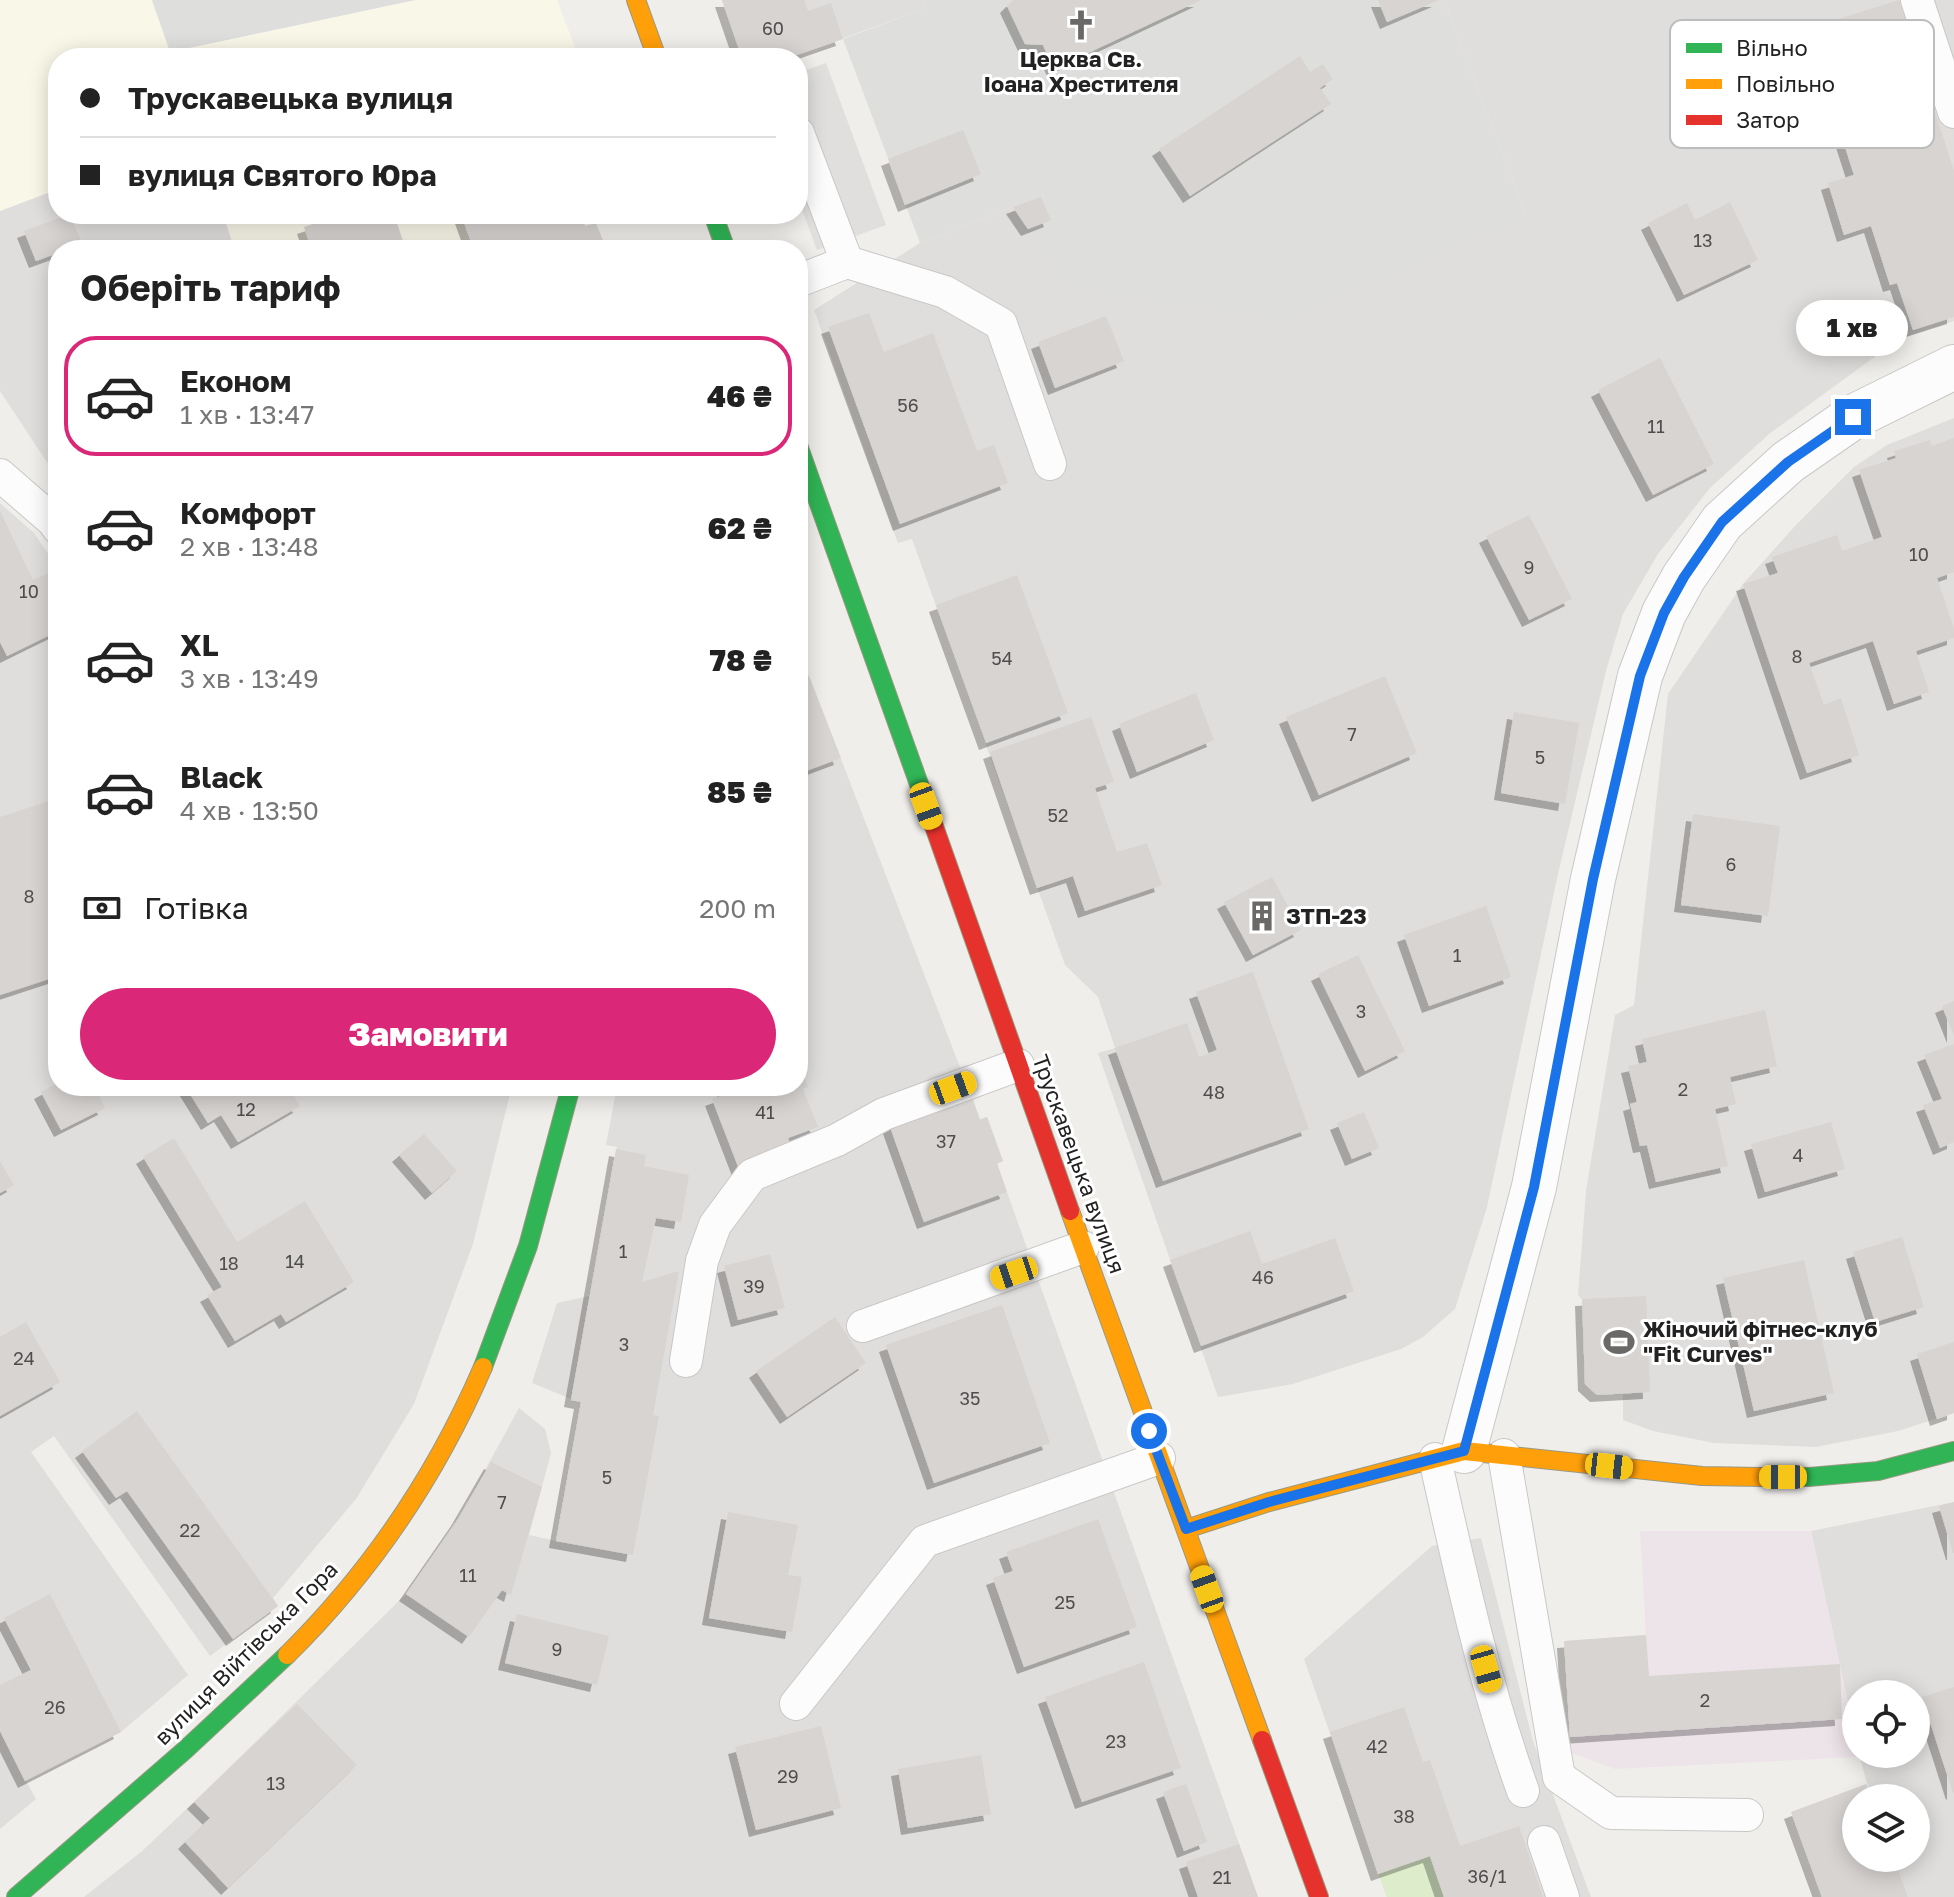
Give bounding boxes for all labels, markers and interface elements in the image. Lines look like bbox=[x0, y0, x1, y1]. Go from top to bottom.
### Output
church icon: Церква Св. Іоана Хрестителя bbox=[1064, 8, 1098, 42]
house number: 60 bbox=[762, 17, 784, 39]
legend bbox=[1670, 20, 1934, 148]
text: Вільно bbox=[1736, 34, 1808, 61]
place label: Церква Св. Іоана Хрестителя bbox=[984, 45, 1178, 97]
text: Повільно bbox=[1736, 70, 1835, 97]
text: Трускавецька вулиця bbox=[128, 80, 453, 116]
text: Затор bbox=[1736, 106, 1800, 133]
text: вулиця Святого Юра bbox=[128, 157, 437, 193]
house number: 13 bbox=[1693, 229, 1713, 251]
text: Оберіть тариф bbox=[80, 266, 341, 309]
callout: 1 хв bbox=[1797, 301, 1909, 357]
text: 1 хв bbox=[1826, 312, 1878, 343]
icon: car bbox=[84, 360, 156, 432]
text: Економ bbox=[180, 363, 291, 399]
text: 46 ₴ bbox=[707, 378, 772, 414]
house number: 56 bbox=[897, 394, 919, 416]
text: 1 хв · 13:47 bbox=[180, 399, 314, 430]
route end bbox=[1835, 399, 1871, 435]
house number: 11 bbox=[1647, 415, 1665, 437]
icon: car bbox=[84, 492, 156, 564]
text: Комфорт bbox=[180, 495, 316, 531]
text: 62 ₴ bbox=[708, 510, 772, 546]
text: 2 хв · 13:48 bbox=[180, 531, 319, 562]
house number: 10 bbox=[1909, 543, 1929, 565]
house number: 9 bbox=[1524, 556, 1534, 578]
house number: 10 bbox=[19, 580, 39, 602]
icon: car bbox=[84, 624, 156, 696]
text: XL bbox=[180, 627, 219, 663]
text: 78 ₴ bbox=[710, 642, 772, 678]
house number: 8 bbox=[1792, 645, 1802, 667]
house number: 54 bbox=[991, 647, 1013, 669]
text: 3 хв · 13:49 bbox=[180, 663, 319, 694]
house number: 7 bbox=[1347, 723, 1357, 745]
house number: 5 bbox=[1535, 746, 1545, 768]
icon: car bbox=[84, 756, 156, 828]
text: Black bbox=[180, 759, 263, 795]
text: 85 ₴ bbox=[707, 774, 772, 810]
car bbox=[907, 779, 945, 833]
text: 4 хв · 13:50 bbox=[180, 795, 319, 826]
house number: 52 bbox=[1048, 804, 1068, 826]
house number: 6 bbox=[1726, 853, 1736, 875]
house number: 8 bbox=[24, 885, 34, 907]
icon: cash bbox=[80, 886, 124, 930]
text: Готівка bbox=[144, 890, 249, 926]
text: 200 m bbox=[699, 893, 776, 924]
building icon: ЗТП-23 bbox=[1245, 899, 1279, 933]
place label: ЗТП-23 bbox=[1286, 902, 1367, 929]
house number: 1 bbox=[1453, 944, 1462, 966]
button: Замовити bbox=[80, 988, 776, 1080]
house number: 3 bbox=[1356, 1000, 1366, 1022]
street label: Трускавецька вулиця bbox=[1027, 1051, 1132, 1277]
car bbox=[926, 1069, 980, 1107]
house number: 2 bbox=[1678, 1078, 1688, 1100]
house number: 48 bbox=[1203, 1081, 1225, 1103]
house number: 12 bbox=[236, 1098, 256, 1120]
house number: 41 bbox=[755, 1101, 775, 1123]
house number: 37 bbox=[936, 1130, 956, 1152]
house number: 4 bbox=[1793, 1144, 1804, 1166]
house number: 1 bbox=[619, 1240, 628, 1262]
house number: 14 bbox=[285, 1250, 305, 1272]
house number: 18 bbox=[219, 1252, 239, 1274]
car bbox=[987, 1254, 1041, 1292]
house number: 46 bbox=[1252, 1266, 1274, 1288]
house number: 39 bbox=[743, 1275, 765, 1297]
place label: Жіночий фітнес-клуб "Fit Curves" bbox=[1643, 1315, 1878, 1367]
sports icon: Жіночий фітнес-клуб "Fit Curves" bbox=[1602, 1325, 1636, 1359]
house number: 3 bbox=[619, 1333, 629, 1355]
house number: 24 bbox=[13, 1347, 35, 1369]
house number: 35 bbox=[960, 1387, 980, 1409]
route start bbox=[1131, 1413, 1167, 1449]
car bbox=[1584, 1452, 1634, 1480]
car bbox=[1759, 1465, 1807, 1489]
house number: 5 bbox=[602, 1466, 612, 1488]
house number: 7 bbox=[497, 1491, 507, 1513]
house number: 22 bbox=[180, 1519, 200, 1541]
street label: вулиця Війтівська Гора bbox=[148, 1555, 343, 1750]
car bbox=[1188, 1562, 1226, 1616]
house number: 11 bbox=[459, 1564, 477, 1586]
house number: 25 bbox=[1055, 1591, 1075, 1613]
house number: 9 bbox=[552, 1638, 562, 1660]
car bbox=[1468, 1643, 1504, 1695]
map controls bbox=[1842, 1680, 1930, 1872]
button: locate bbox=[1842, 1680, 1930, 1768]
house number: 2 bbox=[1700, 1689, 1710, 1711]
house number: 26 bbox=[44, 1696, 66, 1718]
house number: 23 bbox=[1106, 1730, 1126, 1752]
house number: 42 bbox=[1366, 1735, 1388, 1757]
house number: 29 bbox=[777, 1765, 799, 1787]
house number: 13 bbox=[266, 1772, 286, 1794]
button: layers bbox=[1842, 1784, 1930, 1872]
house number: 38 bbox=[1393, 1805, 1415, 1827]
house number: 36/1 bbox=[1468, 1865, 1507, 1887]
house number: 21 bbox=[1212, 1866, 1232, 1888]

